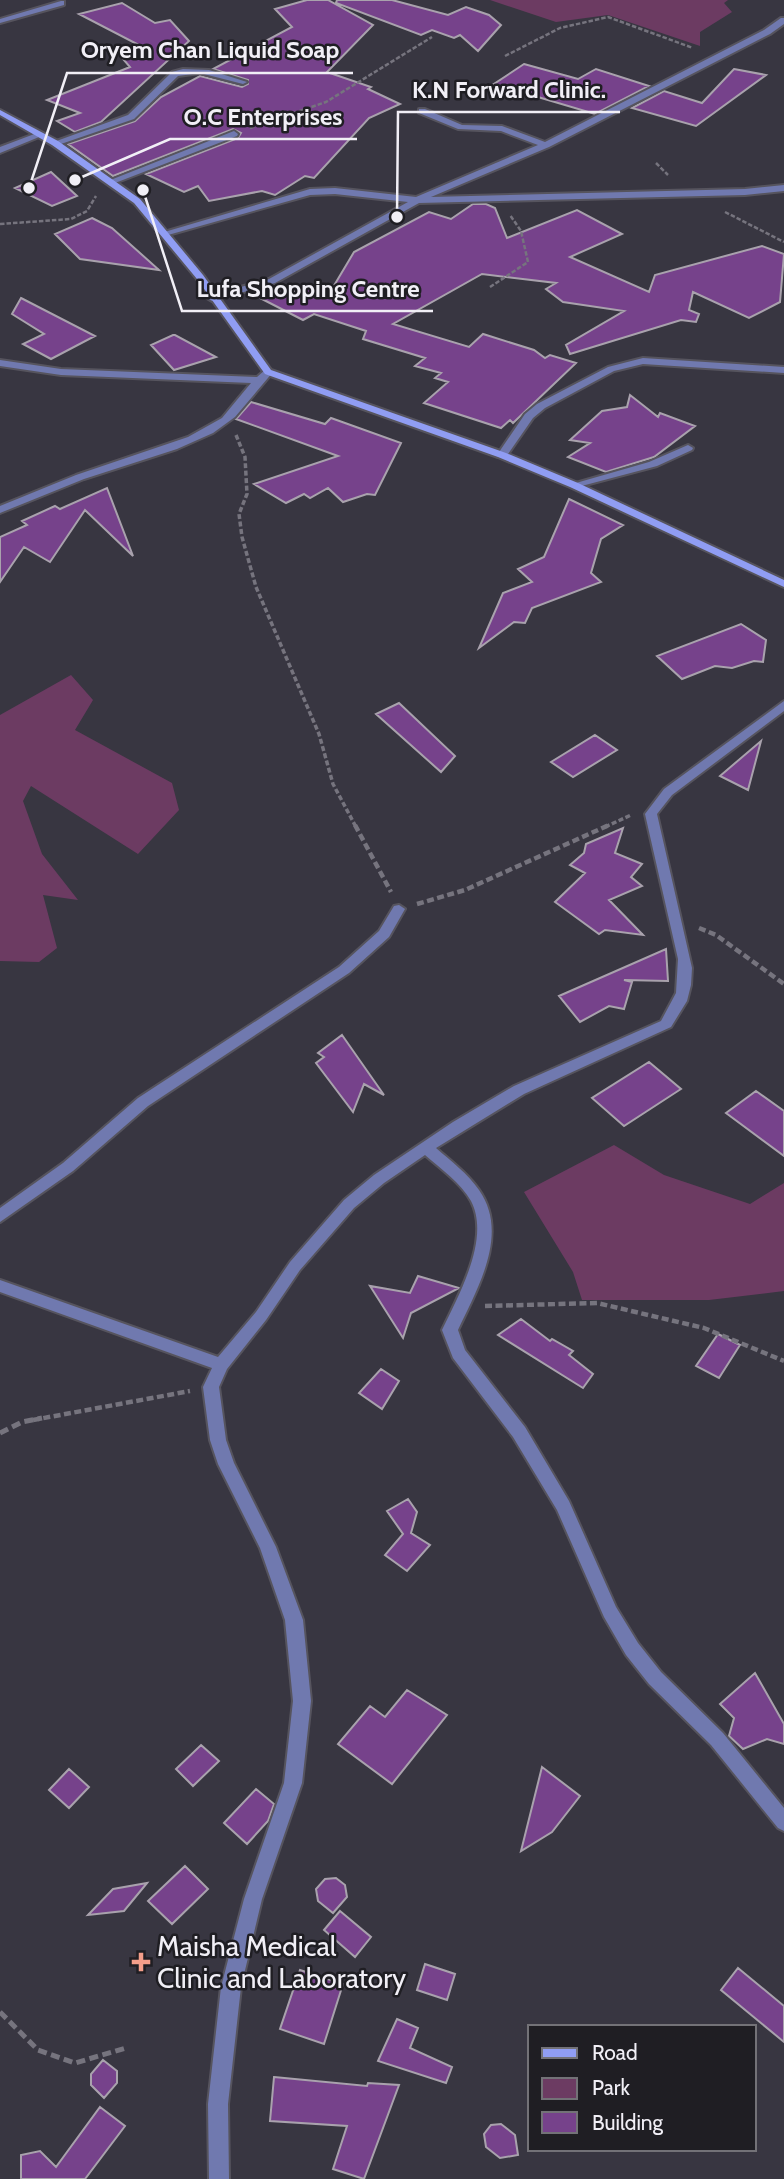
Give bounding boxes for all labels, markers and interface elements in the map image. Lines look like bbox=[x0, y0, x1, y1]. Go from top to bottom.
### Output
callout: Oryem Chan Liquid Soap bbox=[67, 28, 353, 73]
text: Oryem Chan Liquid Soap bbox=[81, 35, 340, 64]
callout: K.N Forward Clinic. bbox=[398, 67, 620, 112]
text: K.N Forward Clinic. bbox=[412, 75, 606, 104]
callout: O.C Enterprises bbox=[170, 94, 357, 139]
text: O.C Enterprises bbox=[184, 102, 342, 131]
callout: Lufa Shopping Centre bbox=[182, 266, 433, 311]
text: Lufa Shopping Centre bbox=[196, 274, 420, 303]
place label: Maisha Medical Clinic and Laboratory bbox=[157, 1929, 406, 1995]
marker: Maisha Medical Clinic and Laboratory bbox=[131, 1952, 151, 1972]
legend bbox=[528, 2025, 756, 2151]
text: Road bbox=[592, 2040, 638, 2065]
text: Park bbox=[592, 2075, 630, 2100]
text: Building bbox=[592, 2110, 664, 2135]

